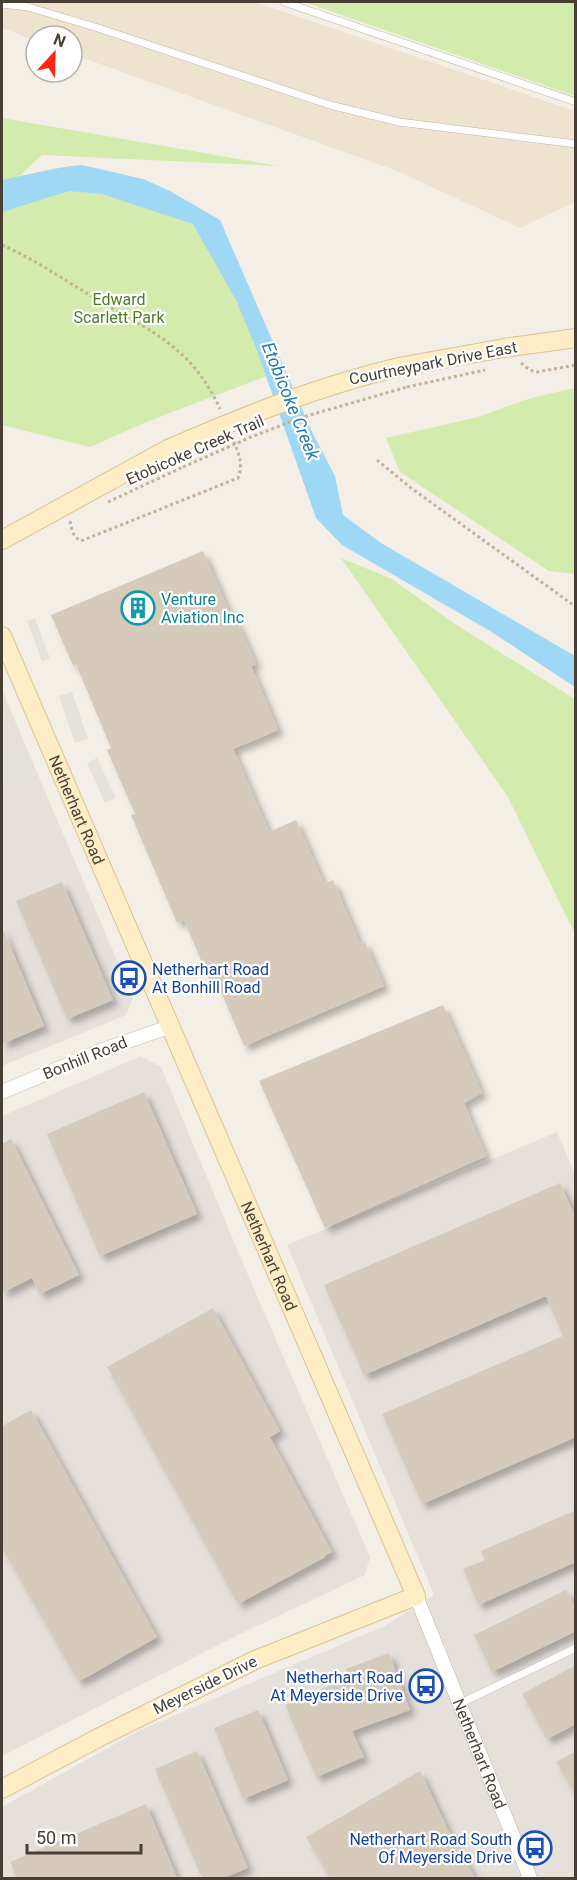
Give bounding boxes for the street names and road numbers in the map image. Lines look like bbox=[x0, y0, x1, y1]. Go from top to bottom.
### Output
street label: Courtneypark Drive East bbox=[347, 337, 519, 389]
street label: Etobicoke Creek Trail bbox=[123, 411, 267, 489]
street label: Netherhart Road bbox=[45, 752, 109, 867]
street label: Bonhill Road bbox=[40, 1033, 130, 1083]
street label: Netherhart Road bbox=[237, 1198, 301, 1313]
street label: Meyerside Drive bbox=[150, 1652, 260, 1718]
street label: Netherhart Road bbox=[449, 1696, 510, 1811]

